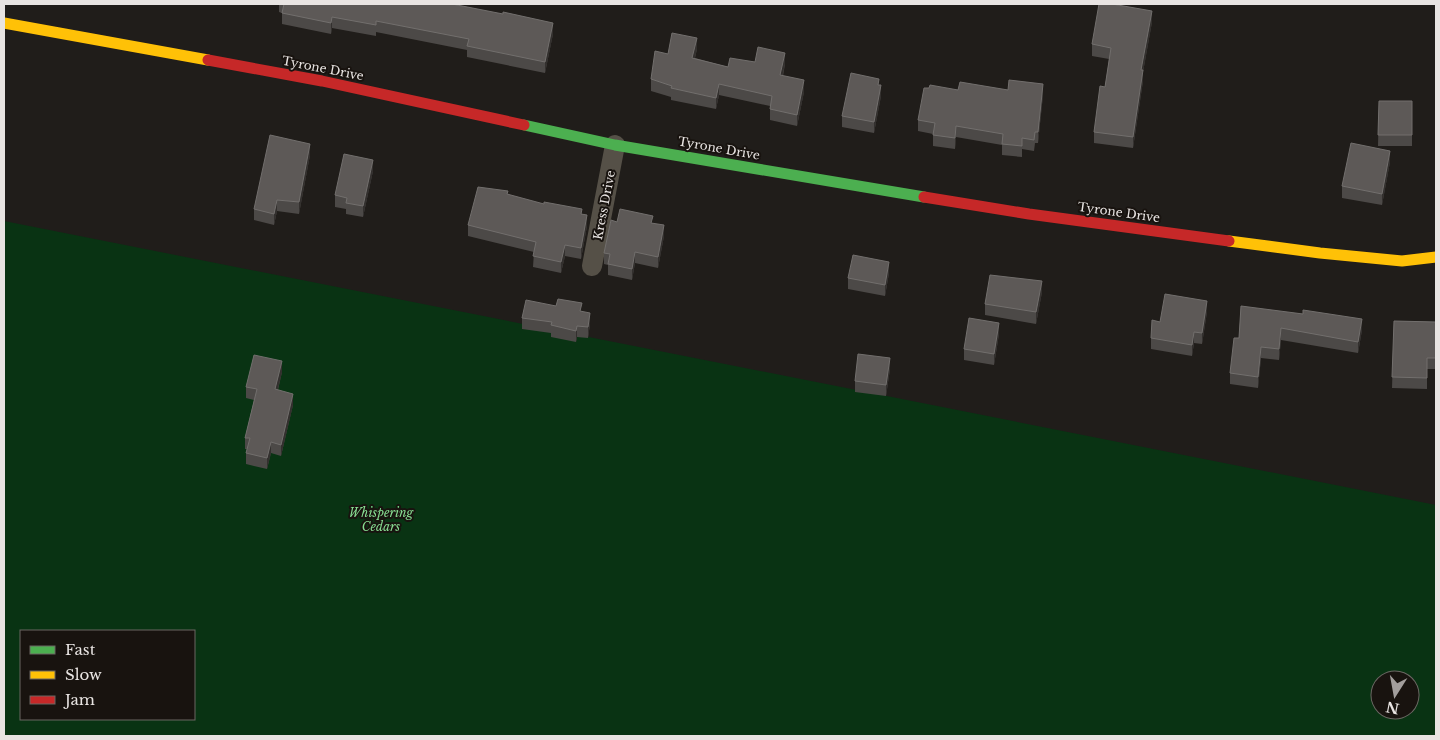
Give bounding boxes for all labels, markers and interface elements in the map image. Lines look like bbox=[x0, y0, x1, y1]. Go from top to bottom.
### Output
street label: Tyrone Drive bbox=[281, 53, 365, 83]
street label: Tyrone Drive bbox=[677, 133, 761, 163]
street label: Kress Drive bbox=[590, 169, 618, 241]
street label: Tyrone Drive bbox=[1077, 199, 1161, 225]
park label: Whispering Cedars bbox=[349, 505, 415, 534]
legend bbox=[20, 630, 195, 720]
text: Fast bbox=[65, 640, 96, 659]
text: Slow bbox=[65, 665, 102, 684]
north arrow bbox=[1370, 670, 1420, 720]
text: Jam bbox=[63, 690, 95, 709]
text: N bbox=[1384, 698, 1401, 718]

